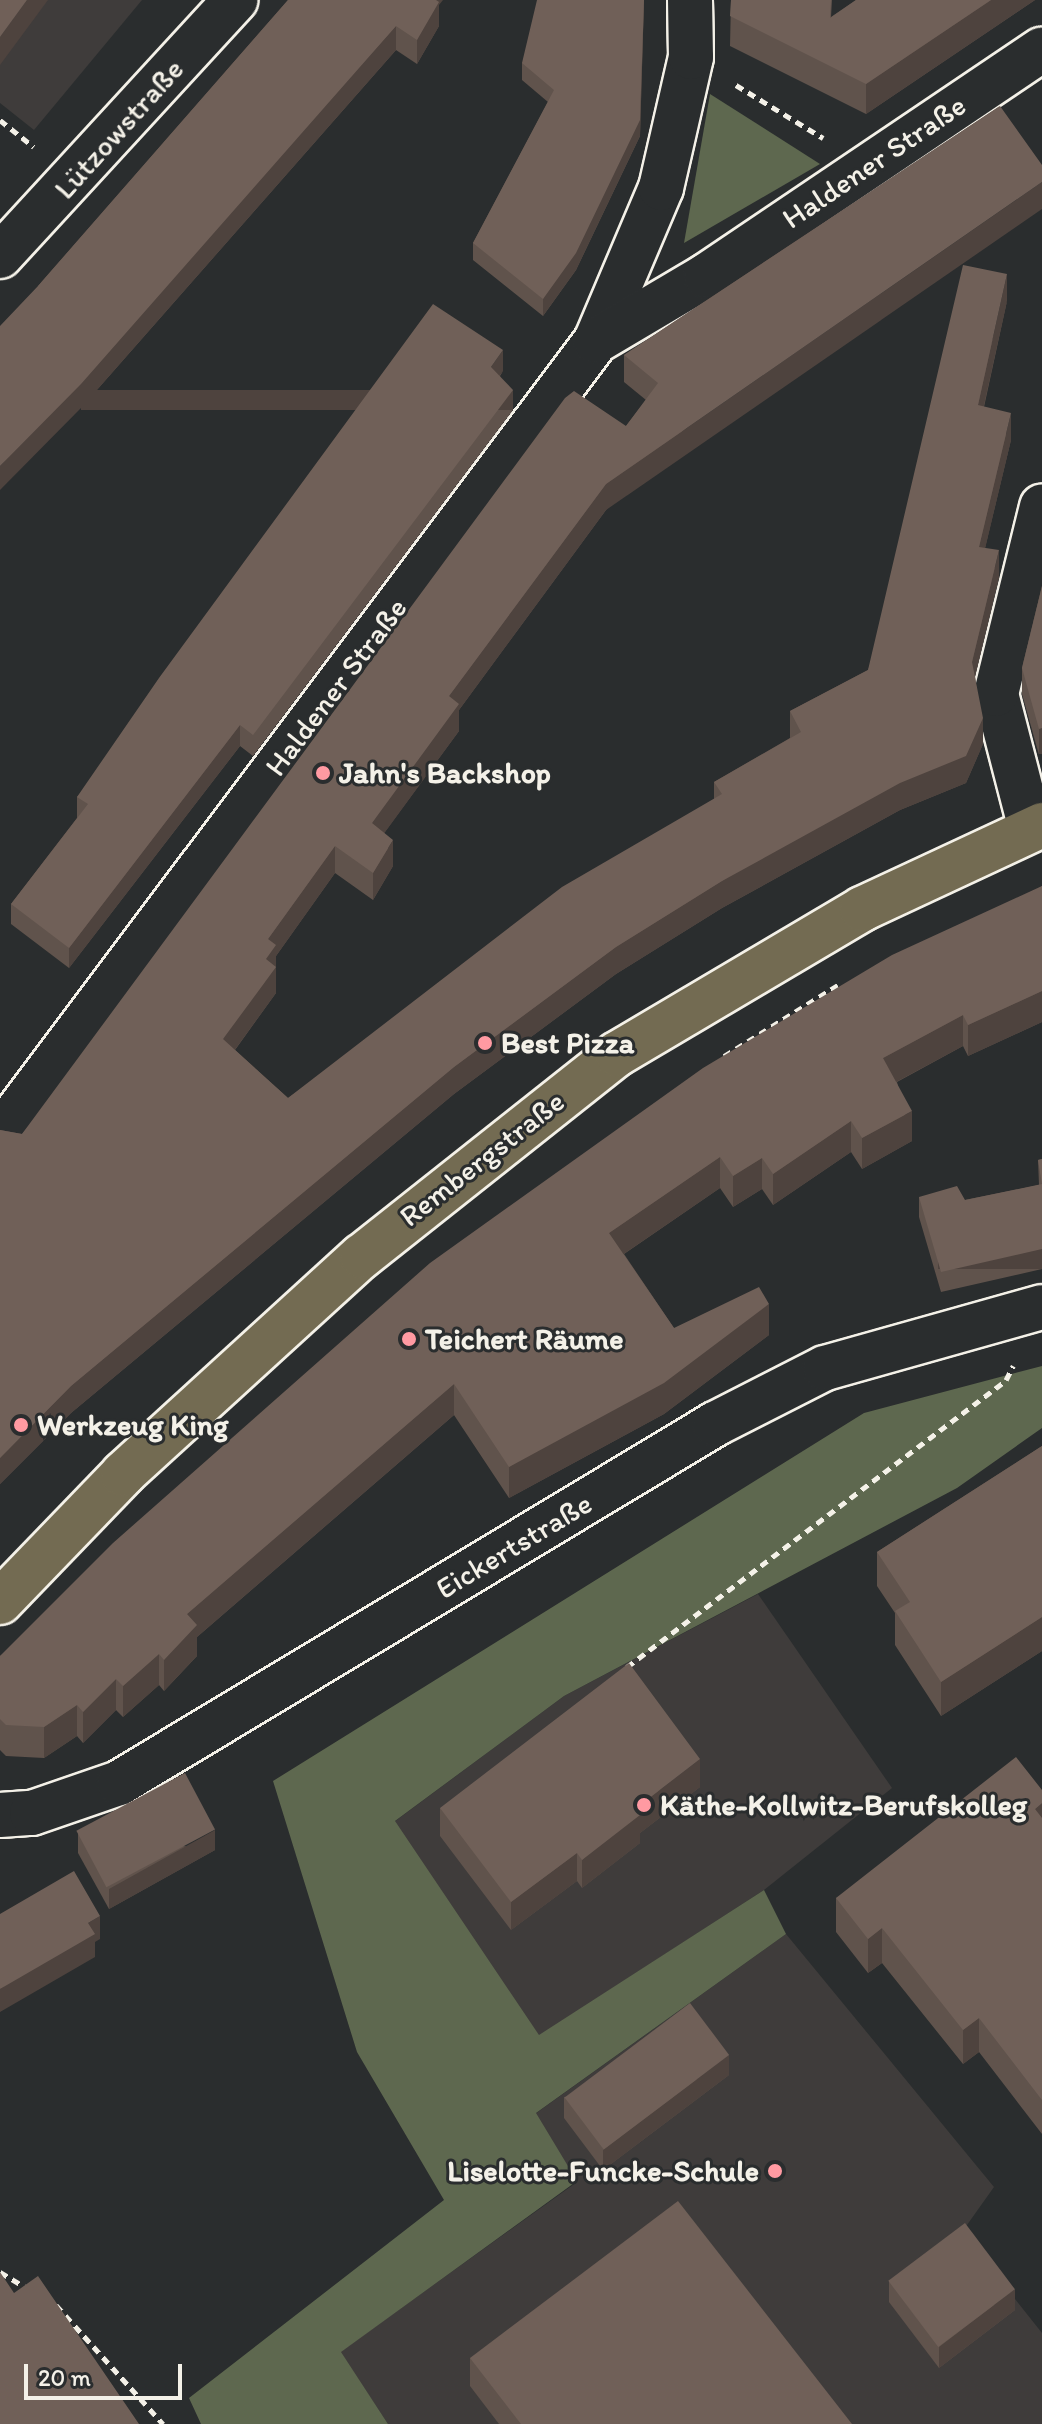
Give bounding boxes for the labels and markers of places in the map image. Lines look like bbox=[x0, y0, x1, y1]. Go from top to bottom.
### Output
place label: Jahn's Backshop bbox=[339, 755, 551, 791]
marker: Jahn's Backshop bbox=[314, 764, 332, 782]
place label: Best Pizza bbox=[501, 1025, 633, 1061]
marker: Best Pizza bbox=[476, 1034, 494, 1052]
place label: Teichert Räume bbox=[425, 1321, 624, 1357]
marker: Teichert Räume bbox=[400, 1330, 418, 1348]
place label: Werkzeug King bbox=[37, 1407, 229, 1443]
marker: Werkzeug King bbox=[12, 1416, 30, 1434]
place label: Käthe-Kollwitz-Berufskolleg bbox=[660, 1787, 1027, 1823]
marker: Käthe-Kollwitz-Berufskolleg bbox=[635, 1796, 653, 1814]
place label: Liselotte-Funcke-Schule bbox=[447, 2153, 759, 2189]
marker: Liselotte-Funcke-Schule bbox=[766, 2162, 784, 2180]

